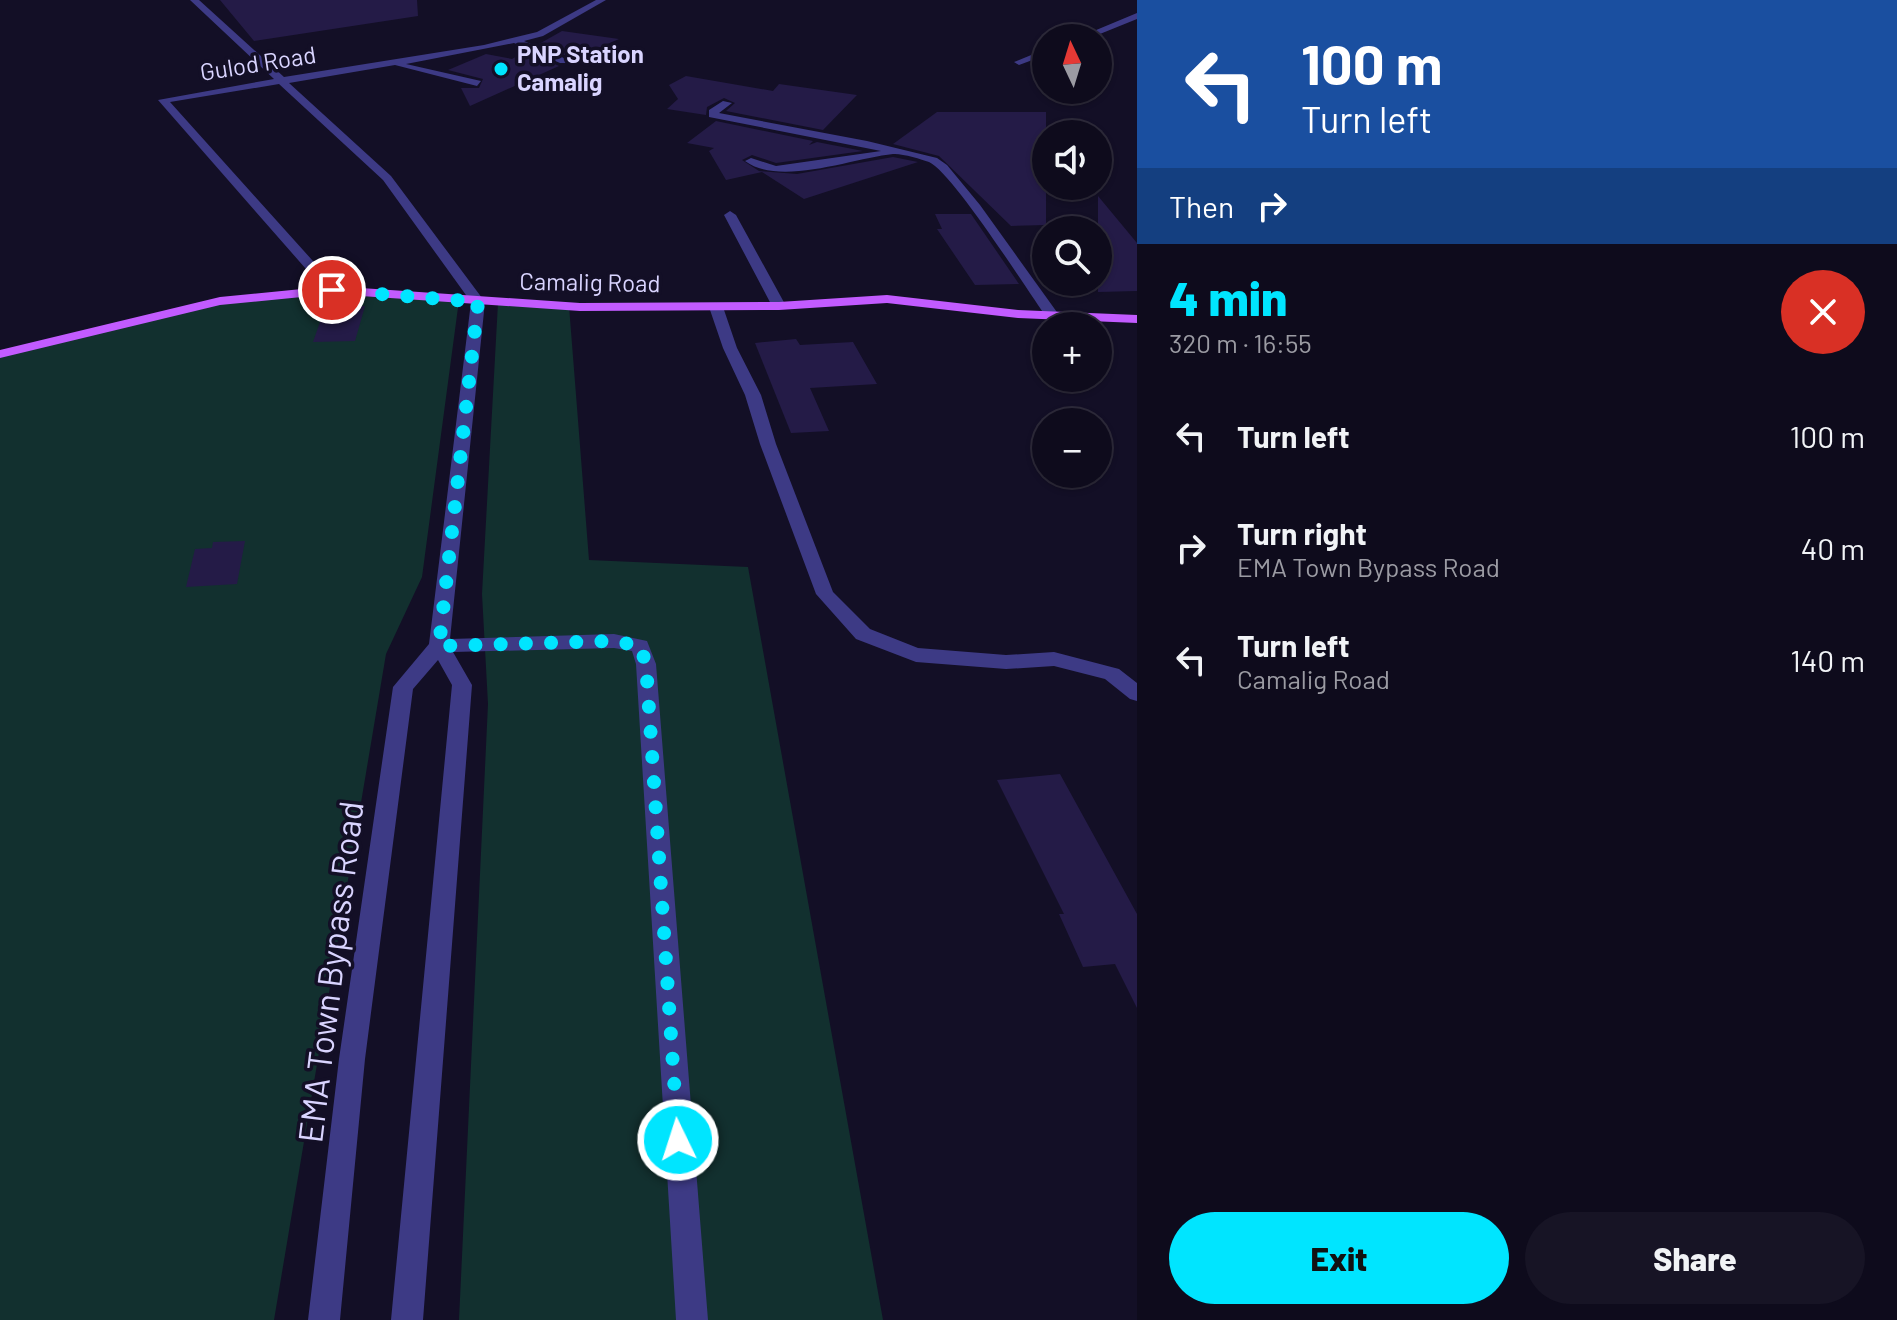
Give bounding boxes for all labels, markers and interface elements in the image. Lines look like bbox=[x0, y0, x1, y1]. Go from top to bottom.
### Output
north arrow bbox=[1032, 24, 1112, 104]
map controls bbox=[1032, 24, 1112, 488]
text: 100 m bbox=[1301, 29, 1443, 96]
icon: left bbox=[1169, 32, 1273, 136]
street label: Gulod Road bbox=[198, 39, 318, 86]
place label: PNP Station Camalig bbox=[517, 39, 644, 96]
marker: PNP Station Camalig bbox=[492, 60, 510, 78]
text: Turn left bbox=[1301, 97, 1432, 140]
button: sound bbox=[1032, 120, 1112, 200]
icon: right bbox=[1250, 184, 1294, 228]
text: Then bbox=[1169, 188, 1234, 224]
button: search bbox=[1032, 216, 1112, 296]
pin bbox=[298, 256, 366, 324]
street label: Camalig Road bbox=[519, 266, 661, 297]
icon: arrive bbox=[310, 268, 354, 312]
text: 4 min bbox=[1169, 268, 1287, 326]
button: close bbox=[1781, 270, 1865, 354]
button: + bbox=[1032, 312, 1112, 392]
text: 320 m · 16:55 bbox=[1169, 327, 1312, 358]
button: − bbox=[1032, 408, 1112, 488]
icon: left bbox=[1169, 414, 1213, 458]
text: Turn left bbox=[1237, 418, 1350, 454]
text: 100 m bbox=[1790, 418, 1865, 454]
text: Turn right bbox=[1237, 515, 1367, 551]
icon: right bbox=[1169, 526, 1213, 570]
text: 40 m bbox=[1801, 530, 1865, 566]
text: EMA Town Bypass Road bbox=[1237, 551, 1500, 582]
text: Turn left bbox=[1237, 627, 1350, 663]
icon: left bbox=[1169, 638, 1213, 682]
text: 140 m bbox=[1790, 642, 1865, 678]
text: Camalig Road bbox=[1237, 663, 1390, 694]
street label: EMA Town Bypass Road bbox=[288, 799, 371, 1145]
position arrow bbox=[636, 1098, 720, 1182]
button: Exit bbox=[1169, 1212, 1509, 1304]
button: Share bbox=[1525, 1212, 1865, 1304]

